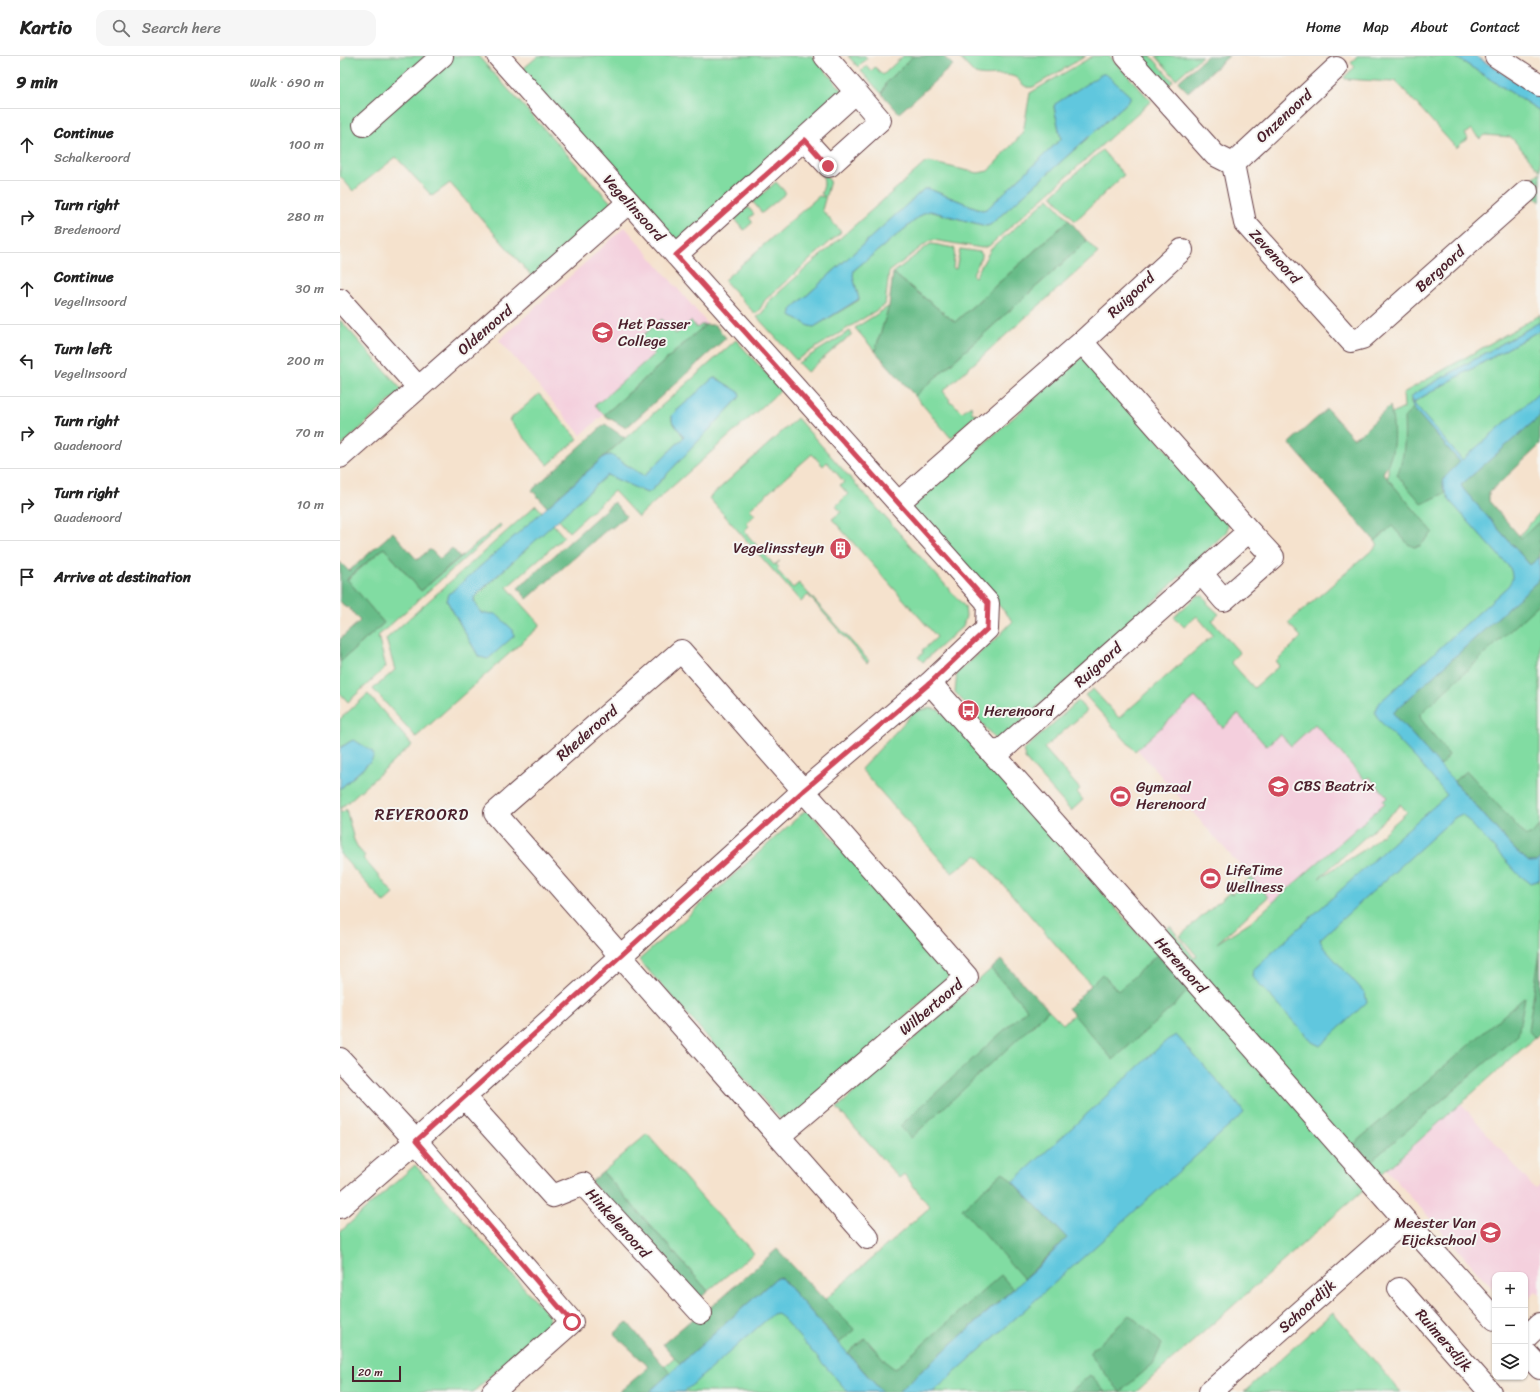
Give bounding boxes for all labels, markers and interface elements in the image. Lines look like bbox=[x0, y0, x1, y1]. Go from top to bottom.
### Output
search box bbox=[96, 10, 376, 46]
text: Kartio bbox=[20, 11, 72, 44]
text: Search here bbox=[142, 15, 221, 41]
text: Home bbox=[1306, 15, 1341, 40]
text: Map bbox=[1363, 15, 1389, 40]
text: About bbox=[1411, 15, 1448, 40]
text: Contact bbox=[1470, 15, 1520, 40]
icon: search bbox=[110, 17, 132, 39]
text: 9 min bbox=[16, 67, 58, 97]
text: Walk · 690 m bbox=[250, 71, 324, 94]
street label: Onzenoord bbox=[1250, 82, 1319, 149]
text: Continue bbox=[54, 120, 114, 146]
text: 100 m bbox=[289, 133, 324, 156]
icon: ahead bbox=[16, 134, 38, 156]
text: Schalkeroord bbox=[54, 146, 130, 169]
route end bbox=[819, 157, 837, 175]
street label: Vegelinsoord bbox=[596, 168, 672, 249]
text: Turn right bbox=[54, 192, 119, 218]
text: 280 m bbox=[287, 205, 324, 228]
icon: right bbox=[16, 206, 38, 228]
text: Bredenoord bbox=[54, 218, 120, 241]
street label: Zevenoord bbox=[1243, 222, 1308, 291]
street label: Bergoord bbox=[1409, 239, 1472, 299]
text: Continue bbox=[54, 264, 114, 290]
street label: Ruigoord bbox=[1101, 265, 1162, 324]
text: 30 m bbox=[295, 277, 324, 300]
icon: ahead bbox=[16, 278, 38, 300]
text: Vegelinsoord bbox=[54, 290, 126, 313]
street label: Oldenoord bbox=[451, 298, 520, 362]
place label: Het Passer College bbox=[618, 311, 690, 354]
school or university icon: Het Passer College bbox=[589, 320, 615, 346]
text: Turn left bbox=[54, 336, 112, 362]
text: 200 m bbox=[287, 349, 324, 372]
icon: left bbox=[16, 350, 38, 372]
text: Vegelinsoord bbox=[54, 362, 126, 385]
text: Turn right bbox=[54, 408, 119, 434]
text: 70 m bbox=[295, 421, 324, 444]
icon: right bbox=[16, 422, 38, 444]
text: Quadenoord bbox=[54, 434, 121, 457]
text: Turn right bbox=[54, 480, 119, 506]
text: 10 m bbox=[297, 493, 324, 516]
icon: right bbox=[16, 494, 38, 516]
text: Quadenoord bbox=[54, 506, 121, 529]
place label: Vegelinssteyn bbox=[733, 535, 824, 561]
building icon: Vegelinssteyn bbox=[827, 535, 853, 561]
text: Arrive at destination bbox=[54, 564, 191, 590]
icon: arrive bbox=[16, 566, 38, 588]
street label: Ruigoord bbox=[1068, 635, 1129, 694]
street label: Rhederoord bbox=[550, 698, 625, 768]
bus stop icon: Herenoord bbox=[956, 698, 982, 724]
place label: Herenoord bbox=[984, 698, 1054, 724]
school or university icon: CBS Beatrix bbox=[1265, 773, 1291, 799]
place label: CBS Beatrix bbox=[1294, 773, 1374, 799]
place label: Gymzaal Herenoord bbox=[1136, 774, 1206, 817]
sports icon: Gymzaal Herenoord bbox=[1107, 783, 1133, 809]
district label: REYEROORD bbox=[375, 800, 469, 829]
place label: LifeTime Wellness bbox=[1226, 857, 1284, 900]
sports icon: LifeTime Wellness bbox=[1197, 866, 1223, 892]
street label: Herenoord bbox=[1148, 931, 1215, 1000]
street label: Wilbertoord bbox=[893, 971, 970, 1042]
street label: Hinkelenoord bbox=[579, 1182, 658, 1265]
place label: Meester Van Eijckschool bbox=[1394, 1210, 1477, 1253]
school or university icon: Meester Van Eijckschool bbox=[1478, 1219, 1504, 1245]
map controls bbox=[1492, 1272, 1528, 1380]
button: + bbox=[1492, 1272, 1528, 1308]
street label: Schoordijk bbox=[1272, 1273, 1342, 1339]
street label: Ruimersdijk bbox=[1409, 1302, 1479, 1378]
button: − bbox=[1492, 1308, 1528, 1344]
route start bbox=[563, 1313, 581, 1331]
button: layers bbox=[1492, 1344, 1528, 1380]
text: 20 m bbox=[358, 1363, 383, 1382]
scale bar bbox=[352, 1364, 401, 1383]

